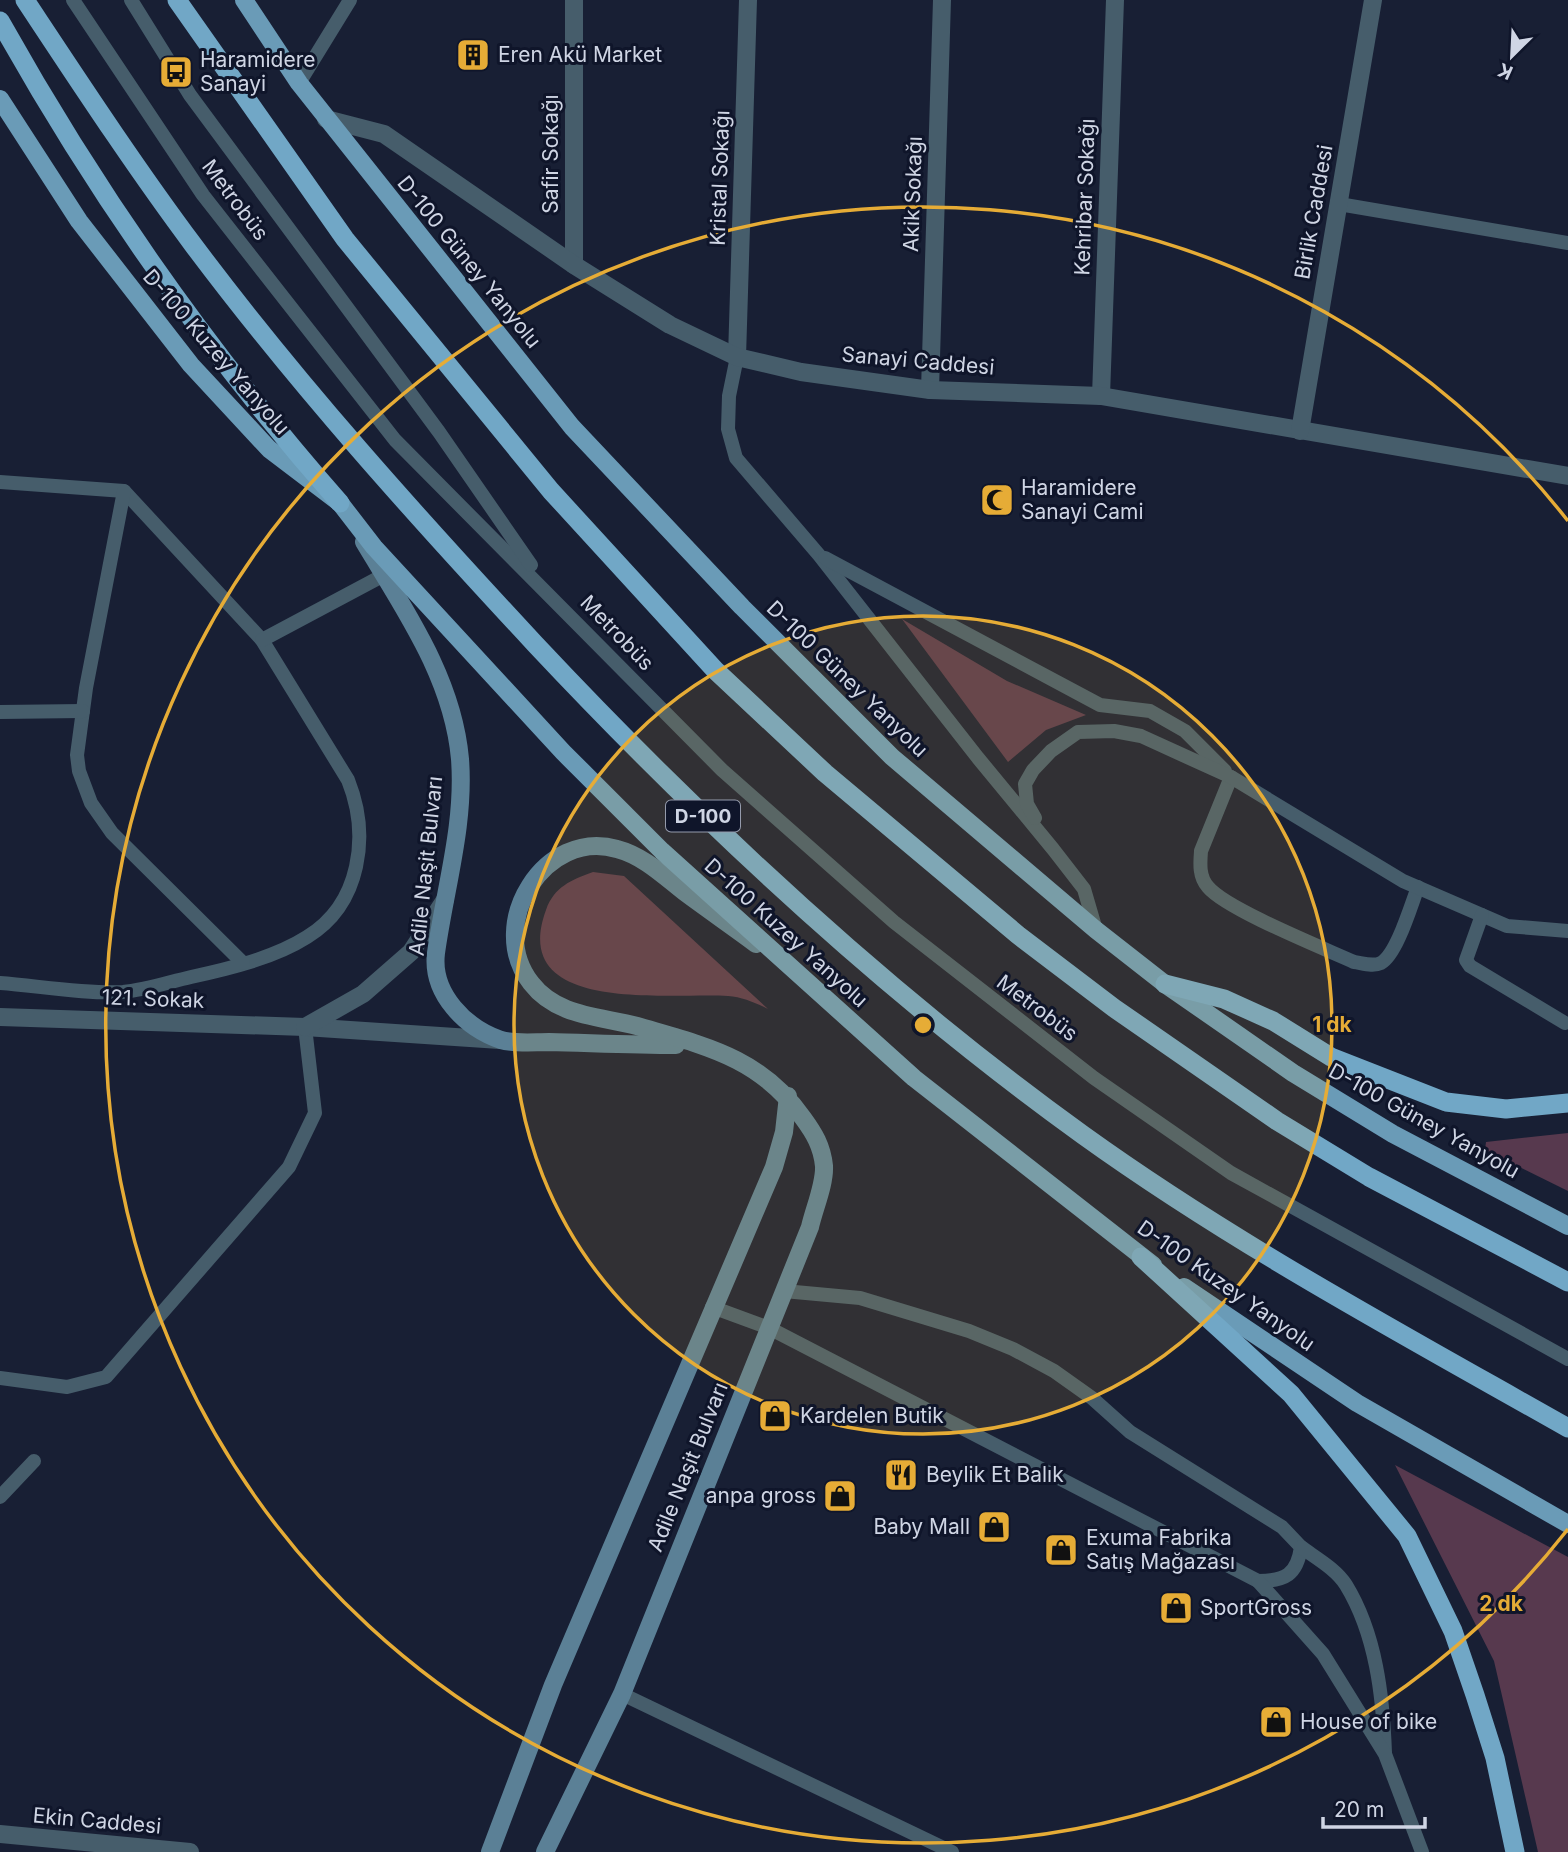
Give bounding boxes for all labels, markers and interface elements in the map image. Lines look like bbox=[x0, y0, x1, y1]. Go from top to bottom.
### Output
north arrow bbox=[1477, 21, 1547, 91]
building icon: Eren Akü Market bbox=[454, 36, 492, 74]
place label: Eren Akü Market bbox=[498, 42, 662, 67]
place label: Haramidere Sanayi bbox=[200, 47, 315, 96]
bus stop icon: Haramidere Sanayi bbox=[157, 53, 195, 91]
text: K bbox=[1494, 58, 1516, 84]
street label: Safir Sokağı bbox=[538, 94, 563, 214]
street label: Kristal Sokağı bbox=[705, 110, 734, 246]
street label: Kehribar Sokağı bbox=[1069, 118, 1100, 276]
street label: Akik Sokağı bbox=[898, 136, 927, 252]
street label: Birlik Caddesi bbox=[1289, 143, 1338, 281]
street label: Metrobüs bbox=[197, 154, 274, 245]
street label: D-100 Güney Yanyolu bbox=[392, 171, 546, 353]
street label: D-100 Kuzey Yanyolu bbox=[138, 264, 295, 439]
street label: Sanayi Caddesi bbox=[841, 341, 995, 380]
place label: Haramidere Sanayi Cami bbox=[1021, 475, 1144, 524]
mosque icon: Haramidere Sanayi Cami bbox=[978, 481, 1016, 519]
street label: Metrobüs bbox=[576, 590, 659, 675]
street label: D-100 Güney Yanyolu bbox=[762, 595, 933, 762]
street label: Adile Naşit Bulvarı bbox=[404, 775, 447, 957]
road number: D-100 bbox=[666, 800, 740, 832]
street label: D-100 Kuzey Yanyolu bbox=[700, 853, 873, 1012]
street label: Metrobüs bbox=[992, 969, 1083, 1046]
street label: 121. Sokak bbox=[101, 984, 205, 1013]
text: 1 dk bbox=[1312, 1012, 1353, 1037]
centre of rings bbox=[911, 1013, 935, 1037]
street label: D-100 Güney Yanyolu bbox=[1325, 1058, 1524, 1183]
street label: D-100 Kuzey Yanyolu bbox=[1133, 1215, 1320, 1356]
street label: Adile Naşit Bulvarı bbox=[642, 1379, 733, 1555]
shop icon: Kardelen Butik bbox=[756, 1397, 794, 1435]
place label: Kardelen Butik bbox=[800, 1403, 944, 1428]
restaurant icon: Beylik Et Balık bbox=[882, 1456, 920, 1494]
place label: Beylik Et Balık bbox=[926, 1462, 1064, 1487]
shop icon: anpa gross bbox=[821, 1477, 859, 1515]
place label: anpa gross bbox=[706, 1483, 816, 1508]
shop icon: Baby Mall bbox=[975, 1508, 1013, 1546]
place label: Baby Mall bbox=[873, 1514, 970, 1539]
place label: Exuma Fabrika Satış Mağazası bbox=[1086, 1525, 1235, 1574]
shop icon: Exuma Fabrika Satış Mağazası bbox=[1042, 1531, 1080, 1569]
shop icon: SportGross bbox=[1157, 1589, 1195, 1627]
text: 2 dk bbox=[1479, 1591, 1524, 1616]
place label: SportGross bbox=[1200, 1595, 1312, 1620]
shop icon: House of bike bbox=[1257, 1703, 1295, 1741]
place label: House of bike bbox=[1300, 1709, 1437, 1734]
scale bar bbox=[1323, 1786, 1424, 1830]
text: 20 m bbox=[1334, 1797, 1384, 1822]
street label: Ekin Caddesi bbox=[32, 1802, 162, 1839]

